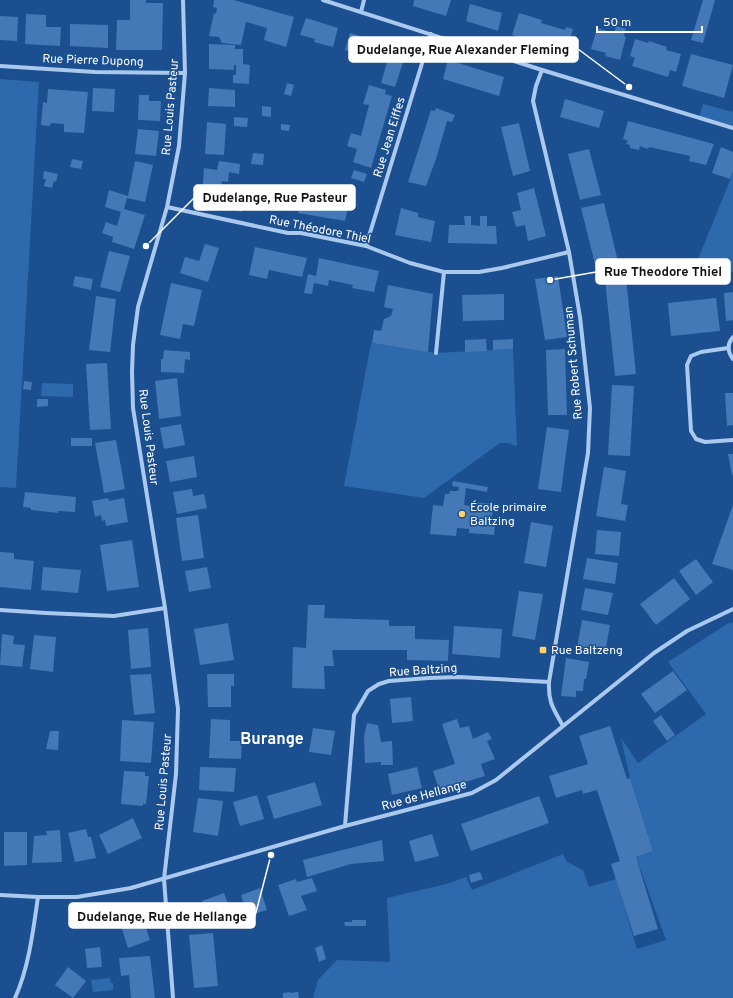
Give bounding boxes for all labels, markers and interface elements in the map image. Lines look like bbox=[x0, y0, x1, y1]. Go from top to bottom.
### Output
scale bar bbox=[597, 8, 702, 34]
text: 50 m bbox=[603, 15, 631, 31]
callout: Dudelange, Rue Alexander Fleming bbox=[349, 37, 578, 62]
text: Dudelange, Rue Alexander Fleming bbox=[357, 43, 569, 59]
street label: Rue Pierre Dupong bbox=[42, 51, 144, 71]
street label: Rue Louis Pasteur bbox=[159, 58, 183, 156]
street label: Rue Jean Eiffes bbox=[370, 95, 410, 179]
callout: Dudelange, Rue Pasteur bbox=[194, 185, 355, 210]
text: Dudelange, Rue Pasteur bbox=[202, 191, 348, 207]
street label: Rue Théodore Thiel bbox=[267, 212, 372, 248]
callout: Rue Theodore Thiel bbox=[596, 259, 730, 284]
text: Rue Theodore Thiel bbox=[604, 265, 722, 281]
street label: Rue Robert Schuman bbox=[561, 305, 587, 420]
street label: Rue Louis Pasteur bbox=[134, 388, 162, 487]
place label: École primaire Baltzing bbox=[470, 500, 547, 530]
marker: École primaire Baltzing bbox=[457, 509, 467, 519]
place label: Rue Baltzeng bbox=[551, 643, 623, 659]
marker: Rue Baltzeng bbox=[538, 645, 548, 655]
street label: Rue Baltzing bbox=[388, 661, 458, 681]
district label: Burange bbox=[240, 730, 304, 750]
street label: Rue Louis Pasteur bbox=[152, 733, 176, 831]
street label: Rue de Hellange bbox=[380, 777, 469, 815]
callout: Dudelange, Rue de Hellange bbox=[69, 903, 255, 928]
text: Dudelange, Rue de Hellange bbox=[77, 910, 247, 926]

